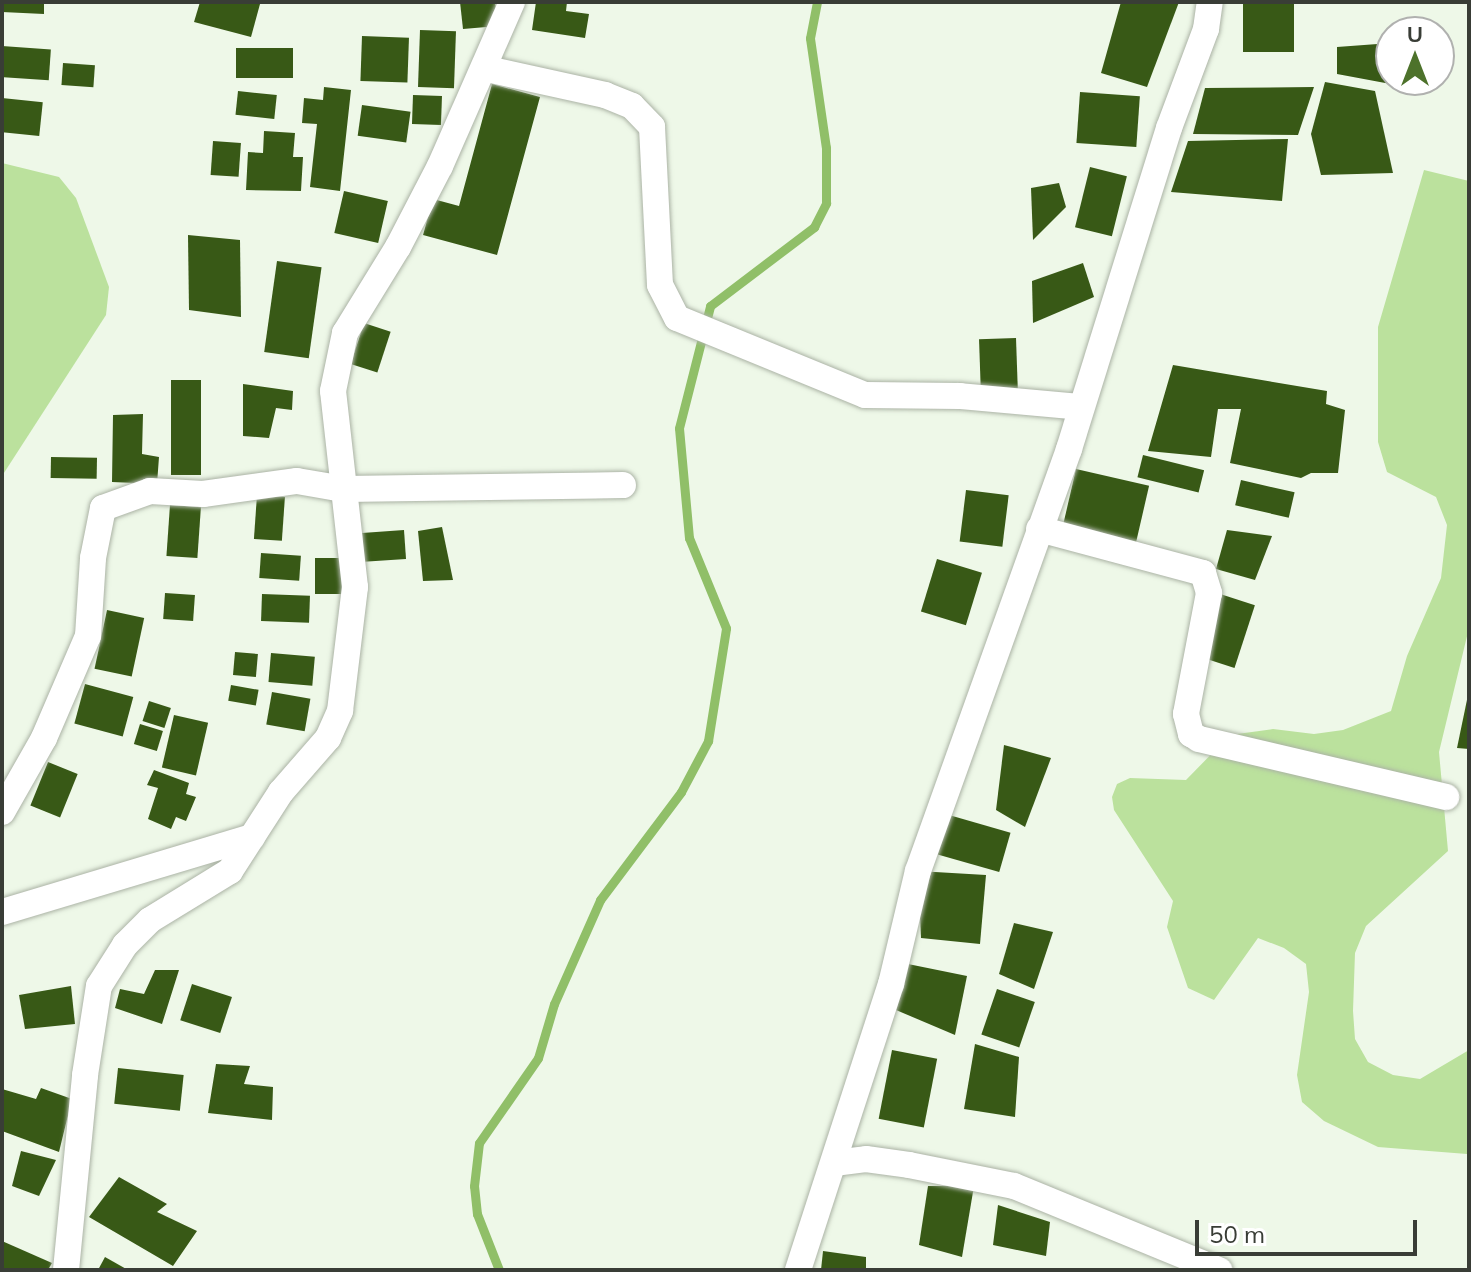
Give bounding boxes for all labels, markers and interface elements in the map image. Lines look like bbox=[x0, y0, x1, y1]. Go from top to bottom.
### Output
north arrow bbox=[1375, 16, 1455, 96]
text: U bbox=[1407, 20, 1423, 48]
scale bar bbox=[1199, 1204, 1421, 1254]
text: 50 m bbox=[1209, 1219, 1265, 1249]

